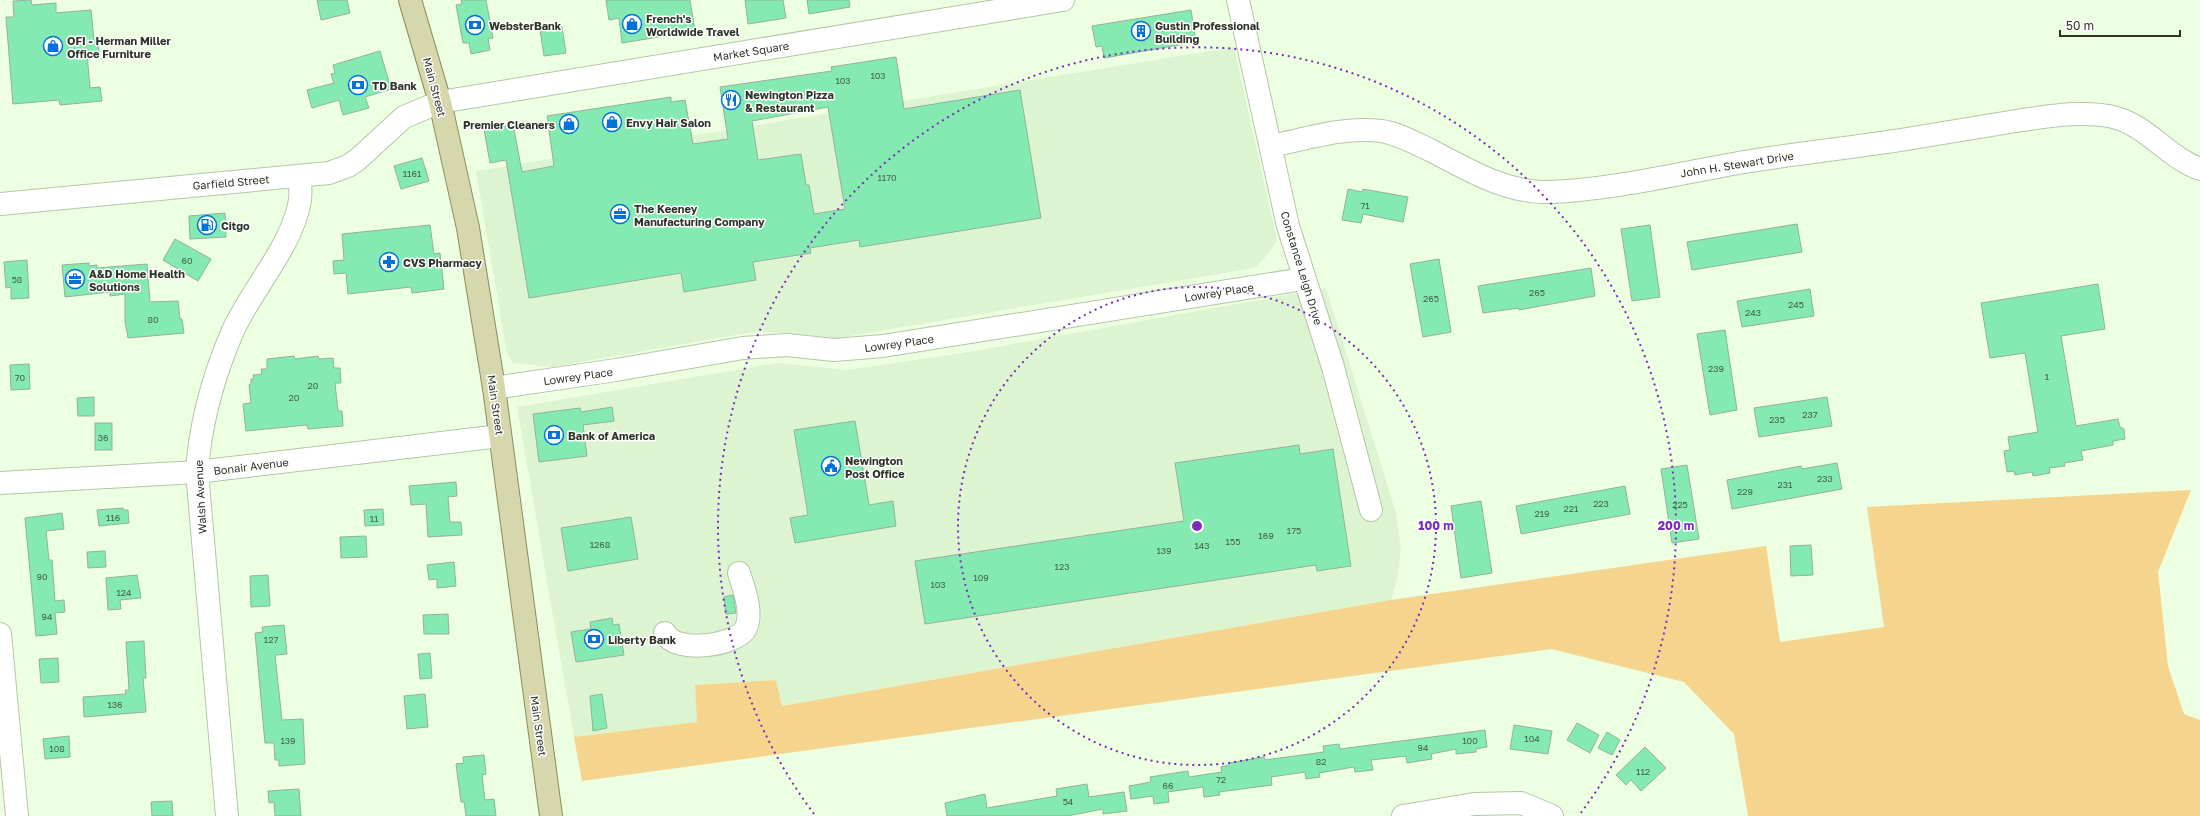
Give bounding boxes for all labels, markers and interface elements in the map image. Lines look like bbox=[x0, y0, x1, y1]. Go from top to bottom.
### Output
place label: French's Worldwide Travel bbox=[646, 12, 740, 38]
scale bar bbox=[2060, 12, 2180, 38]
shop icon: French's Worldwide Travel bbox=[621, 13, 643, 35]
bank icon: WebsterBank bbox=[464, 14, 486, 36]
text: 50 m bbox=[2066, 18, 2094, 33]
place label: WebsterBank bbox=[489, 19, 562, 32]
place label: Gustin Professional Building bbox=[1155, 19, 1260, 45]
building icon: Gustin Professional Building bbox=[1130, 20, 1152, 42]
place label: OFI - Herman Miller Office Furniture bbox=[67, 34, 172, 60]
shop icon: OFI - Herman Miller Office Furniture bbox=[42, 35, 64, 57]
street label: Market Square bbox=[712, 39, 790, 63]
street label: Main Street bbox=[421, 56, 449, 118]
house number: 103 bbox=[870, 70, 886, 81]
bank icon: TD Bank bbox=[347, 74, 369, 96]
house number: 103 bbox=[835, 75, 851, 86]
place label: TD Bank bbox=[372, 79, 418, 92]
place label: Newington Pizza & Restaurant bbox=[745, 88, 834, 114]
restaurant icon: Newington Pizza & Restaurant bbox=[720, 89, 742, 111]
shop icon: Envy Hair Salon bbox=[601, 111, 623, 133]
shop icon: Premier Cleaners bbox=[558, 113, 580, 135]
place label: Envy Hair Salon bbox=[626, 116, 711, 129]
place label: Premier Cleaners bbox=[463, 118, 555, 131]
street label: John H. Stewart Drive bbox=[1679, 149, 1795, 179]
house number: 1161 bbox=[403, 168, 422, 179]
street label: Garfield Street bbox=[192, 172, 270, 192]
house number: 1170 bbox=[877, 172, 897, 183]
house number: 71 bbox=[1360, 200, 1370, 211]
place label: The Keeney Manufacturing Company bbox=[634, 202, 765, 228]
office icon: The Keeney Manufacturing Company bbox=[609, 203, 631, 225]
street label: Constance Leigh Drive bbox=[1279, 210, 1325, 326]
fuel station icon: Citgo bbox=[196, 214, 218, 236]
place label: Citgo bbox=[221, 219, 250, 232]
pharmacy icon: CVS Pharmacy bbox=[378, 251, 400, 273]
house number: 60 bbox=[181, 255, 193, 266]
place label: CVS Pharmacy bbox=[403, 256, 482, 269]
place label: A&D Home Health Solutions bbox=[89, 267, 185, 293]
office icon: A&D Home Health Solutions bbox=[64, 268, 86, 290]
house number: 58 bbox=[12, 274, 22, 285]
street label: Lowrey Place bbox=[1183, 280, 1255, 304]
house number: 265 bbox=[1529, 287, 1545, 298]
house number: 265 bbox=[1423, 293, 1439, 304]
house number: 245 bbox=[1788, 299, 1804, 310]
house number: 243 bbox=[1745, 307, 1761, 318]
house number: 80 bbox=[147, 314, 159, 325]
street label: Lowrey Place bbox=[863, 332, 935, 354]
house number: 239 bbox=[1708, 363, 1724, 374]
street label: Lowrey Place bbox=[542, 365, 614, 387]
house number: 1 bbox=[2045, 371, 2050, 382]
house number: 70 bbox=[15, 372, 26, 383]
street label: Main Street bbox=[485, 374, 507, 436]
house number: 20 bbox=[308, 380, 319, 391]
house number: 20 bbox=[289, 392, 300, 403]
house number: 237 bbox=[1802, 409, 1818, 420]
house number: 235 bbox=[1769, 414, 1785, 425]
bank icon: Bank of America bbox=[543, 424, 565, 446]
place label: Bank of America bbox=[568, 429, 655, 442]
house number: 36 bbox=[98, 432, 108, 443]
place label: Newington Post Office bbox=[845, 454, 905, 480]
street label: Bonair Avenue bbox=[213, 455, 289, 477]
public building icon: Newington Post Office bbox=[820, 455, 842, 477]
street label: Walsh Avenue bbox=[192, 460, 208, 534]
house number: 233 bbox=[1817, 473, 1833, 484]
house number: 231 bbox=[1778, 479, 1793, 490]
house number: 229 bbox=[1737, 486, 1753, 497]
house number: 223 bbox=[1593, 498, 1609, 509]
house number: 225 bbox=[1672, 499, 1688, 510]
house number: 221 bbox=[1564, 503, 1579, 514]
house number: 219 bbox=[1534, 508, 1550, 519]
house number: 116 bbox=[106, 512, 120, 523]
house number: 11 bbox=[370, 513, 379, 524]
text: 100 m bbox=[1418, 518, 1454, 533]
text: 200 m bbox=[1658, 518, 1694, 533]
centre of rings bbox=[1190, 519, 1204, 533]
house number: 175 bbox=[1287, 525, 1301, 536]
house number: 169 bbox=[1258, 530, 1274, 541]
house number: 155 bbox=[1226, 536, 1240, 547]
house number: 1268 bbox=[590, 539, 610, 550]
house number: 143 bbox=[1194, 540, 1210, 551]
house number: 139 bbox=[1156, 545, 1172, 556]
house number: 123 bbox=[1055, 561, 1069, 572]
house number: 90 bbox=[36, 571, 48, 582]
house number: 109 bbox=[973, 572, 989, 583]
house number: 103 bbox=[930, 579, 946, 590]
house number: 124 bbox=[116, 587, 132, 598]
house number: 94 bbox=[42, 611, 53, 622]
bank icon: Liberty Bank bbox=[583, 628, 605, 650]
place label: Liberty Bank bbox=[608, 633, 677, 646]
house number: 127 bbox=[264, 634, 278, 645]
street label: Main Street bbox=[528, 695, 550, 757]
house number: 136 bbox=[107, 699, 123, 710]
house number: 104 bbox=[1524, 733, 1540, 744]
house number: 139 bbox=[280, 735, 296, 746]
house number: 100 bbox=[1462, 735, 1478, 746]
house number: 94 bbox=[1418, 742, 1429, 753]
house number: 108 bbox=[49, 743, 65, 754]
house number: 82 bbox=[1316, 756, 1326, 767]
house number: 112 bbox=[1636, 766, 1650, 777]
house number: 72 bbox=[1216, 774, 1226, 785]
house number: 66 bbox=[1163, 780, 1173, 791]
house number: 54 bbox=[1063, 796, 1074, 807]

